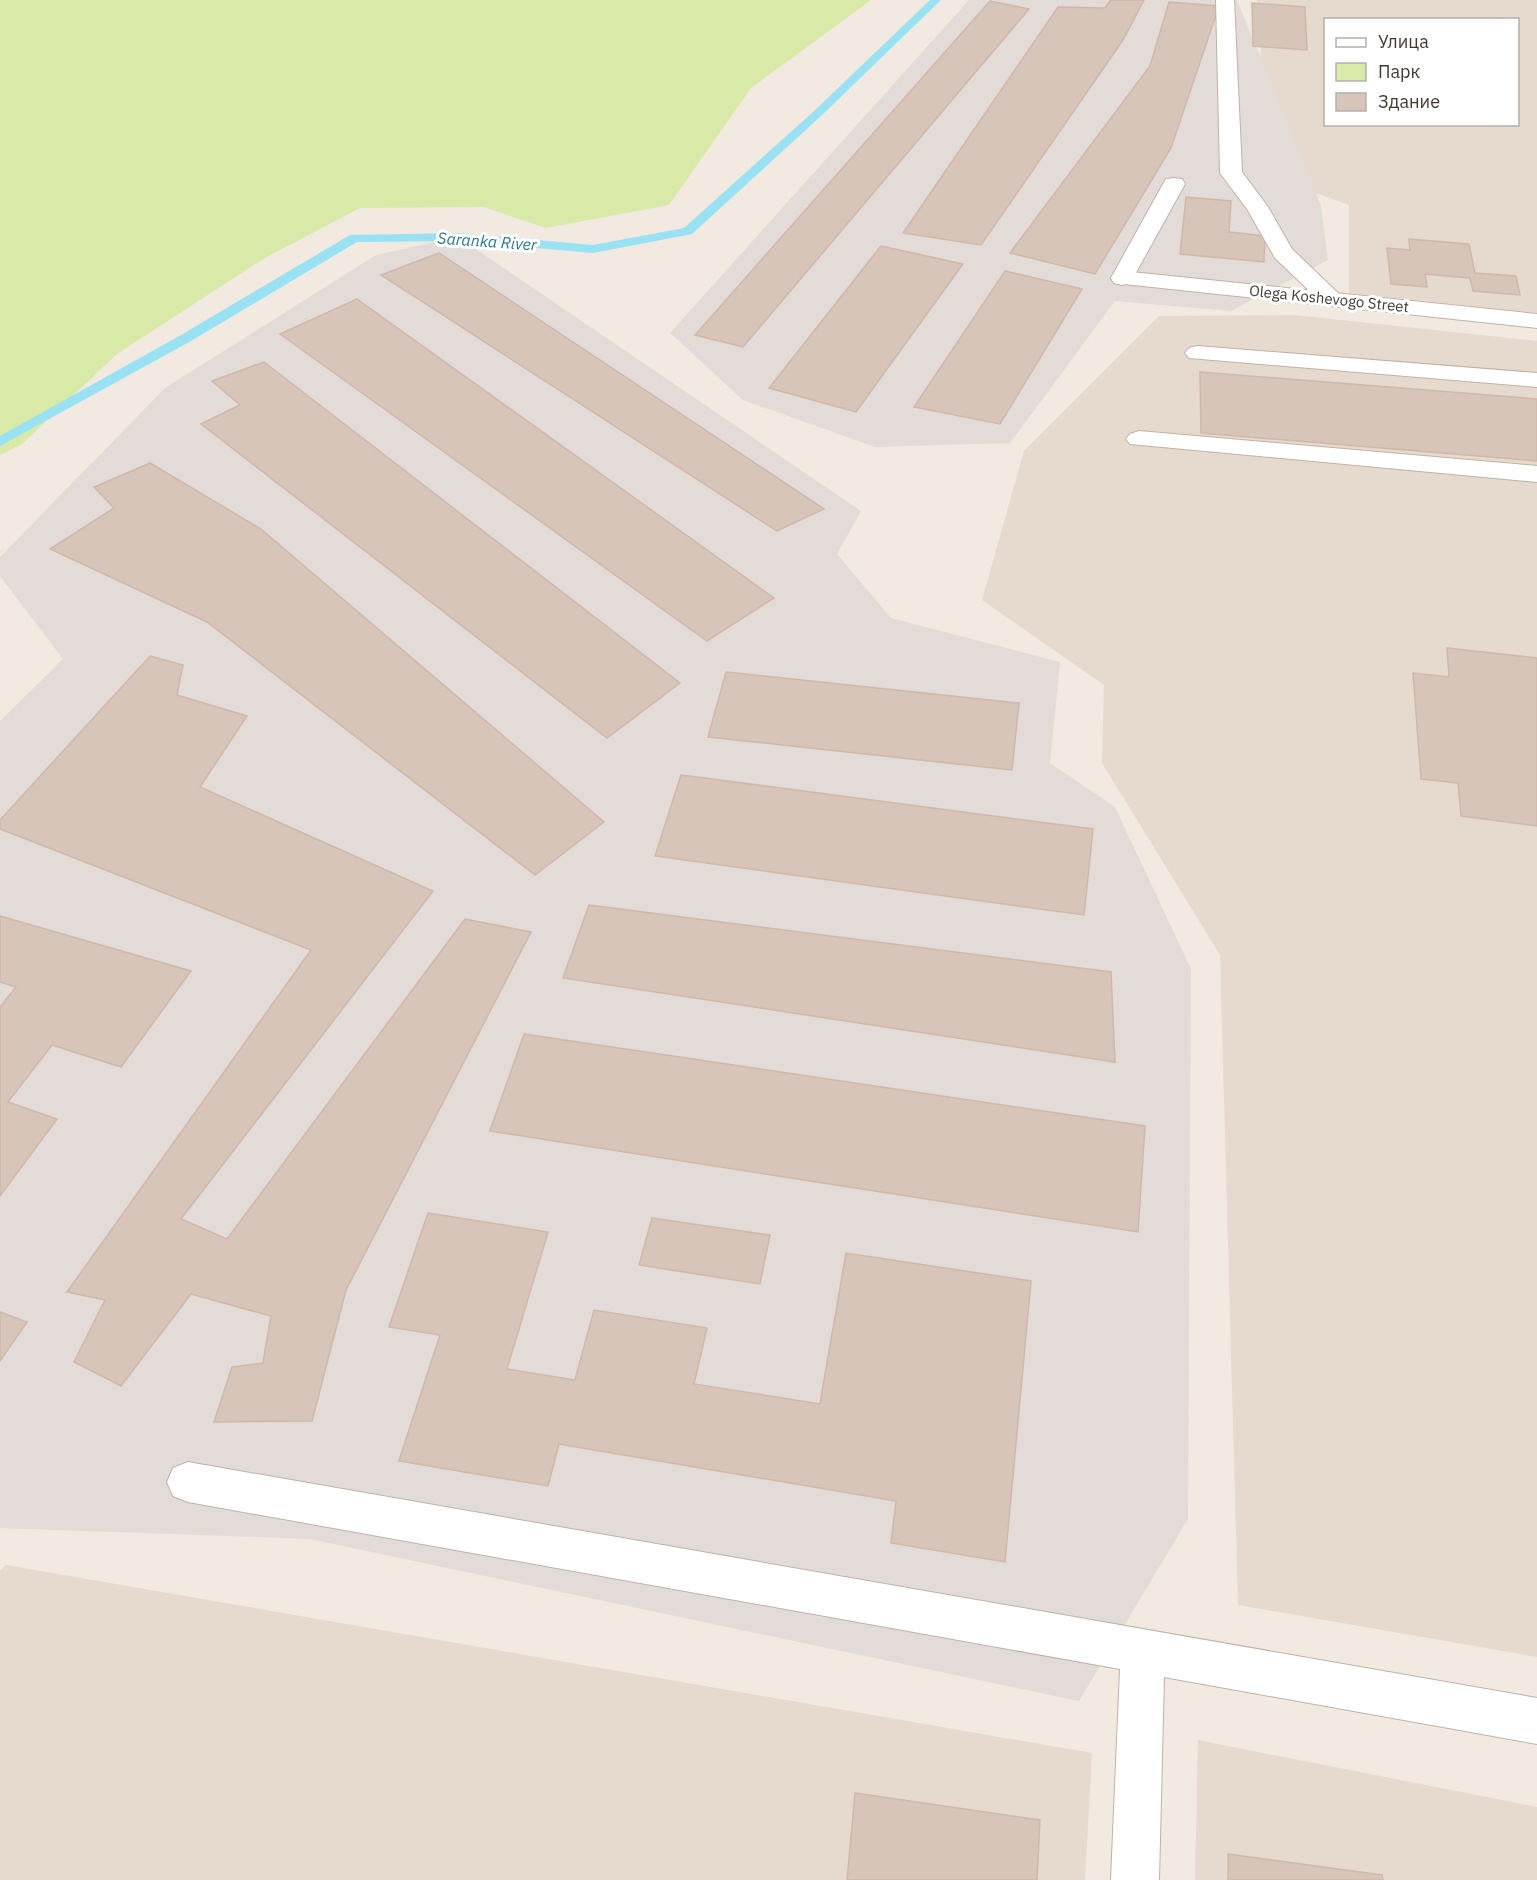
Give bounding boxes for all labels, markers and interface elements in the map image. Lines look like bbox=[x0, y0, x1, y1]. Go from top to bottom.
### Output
legend bbox=[1324, 18, 1519, 126]
text: Улица bbox=[1378, 30, 1429, 53]
text: Парк bbox=[1378, 60, 1421, 83]
text: Здание bbox=[1378, 90, 1440, 113]
water label: Saranka River bbox=[437, 228, 539, 255]
street label: Olega Koshevogo Street bbox=[1248, 281, 1410, 316]

